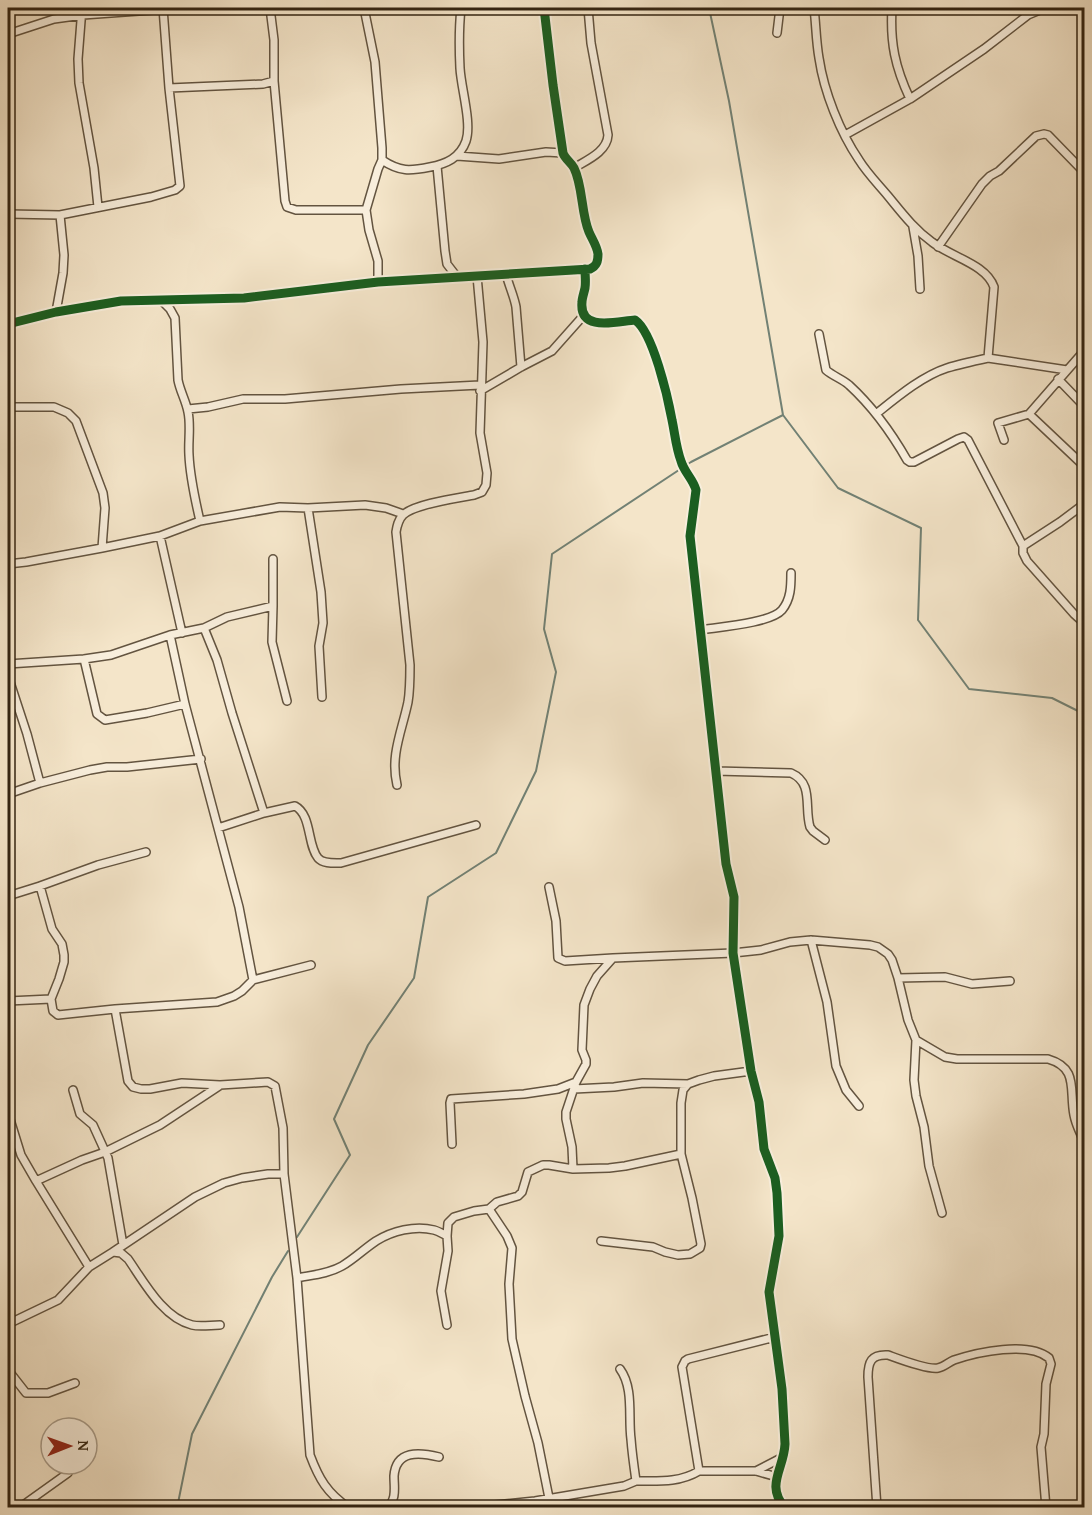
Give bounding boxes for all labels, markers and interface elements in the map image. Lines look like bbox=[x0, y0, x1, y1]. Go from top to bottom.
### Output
north arrow bbox=[39, 1416, 99, 1476]
text: N bbox=[72, 1440, 96, 1452]

